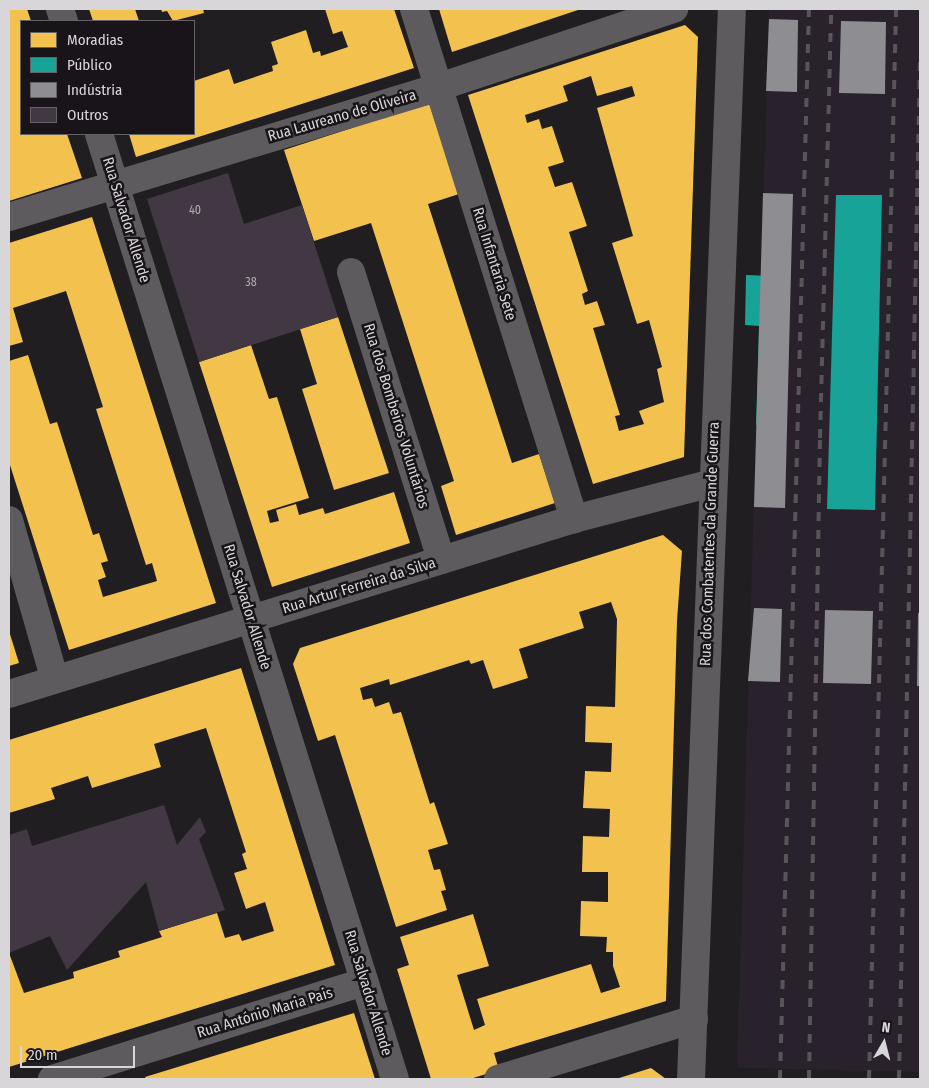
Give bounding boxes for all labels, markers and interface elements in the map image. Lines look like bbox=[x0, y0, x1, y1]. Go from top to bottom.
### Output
legend bbox=[20, 20, 195, 135]
text: Moradias bbox=[67, 31, 123, 49]
text: Público bbox=[67, 56, 112, 74]
text: Indústria bbox=[67, 81, 122, 99]
street label: Rua Laureano de Oliveira bbox=[266, 86, 418, 146]
text: Outros bbox=[67, 106, 108, 124]
street label: Rua Salvador Allende bbox=[98, 155, 154, 285]
house number: 40 bbox=[189, 204, 201, 218]
street label: Rua Infantaria Sete bbox=[468, 205, 520, 323]
house number: 38 bbox=[245, 276, 257, 290]
street label: Rua dos Bombeiros Voluntários bbox=[359, 321, 433, 511]
street label: Rua dos Combatentes da Grande Guerra bbox=[697, 422, 723, 666]
street label: Rua Salvador Allende bbox=[219, 542, 275, 672]
street label: Rua Artur Ferreira da Silva bbox=[280, 554, 438, 618]
street label: Rua Salvador Allende bbox=[340, 928, 396, 1058]
street label: Rua António Maria Pais bbox=[195, 984, 335, 1042]
north arrow bbox=[859, 1018, 909, 1068]
text: N bbox=[881, 1019, 891, 1037]
scale bar bbox=[22, 1036, 138, 1068]
text: 20 m bbox=[28, 1046, 58, 1064]

